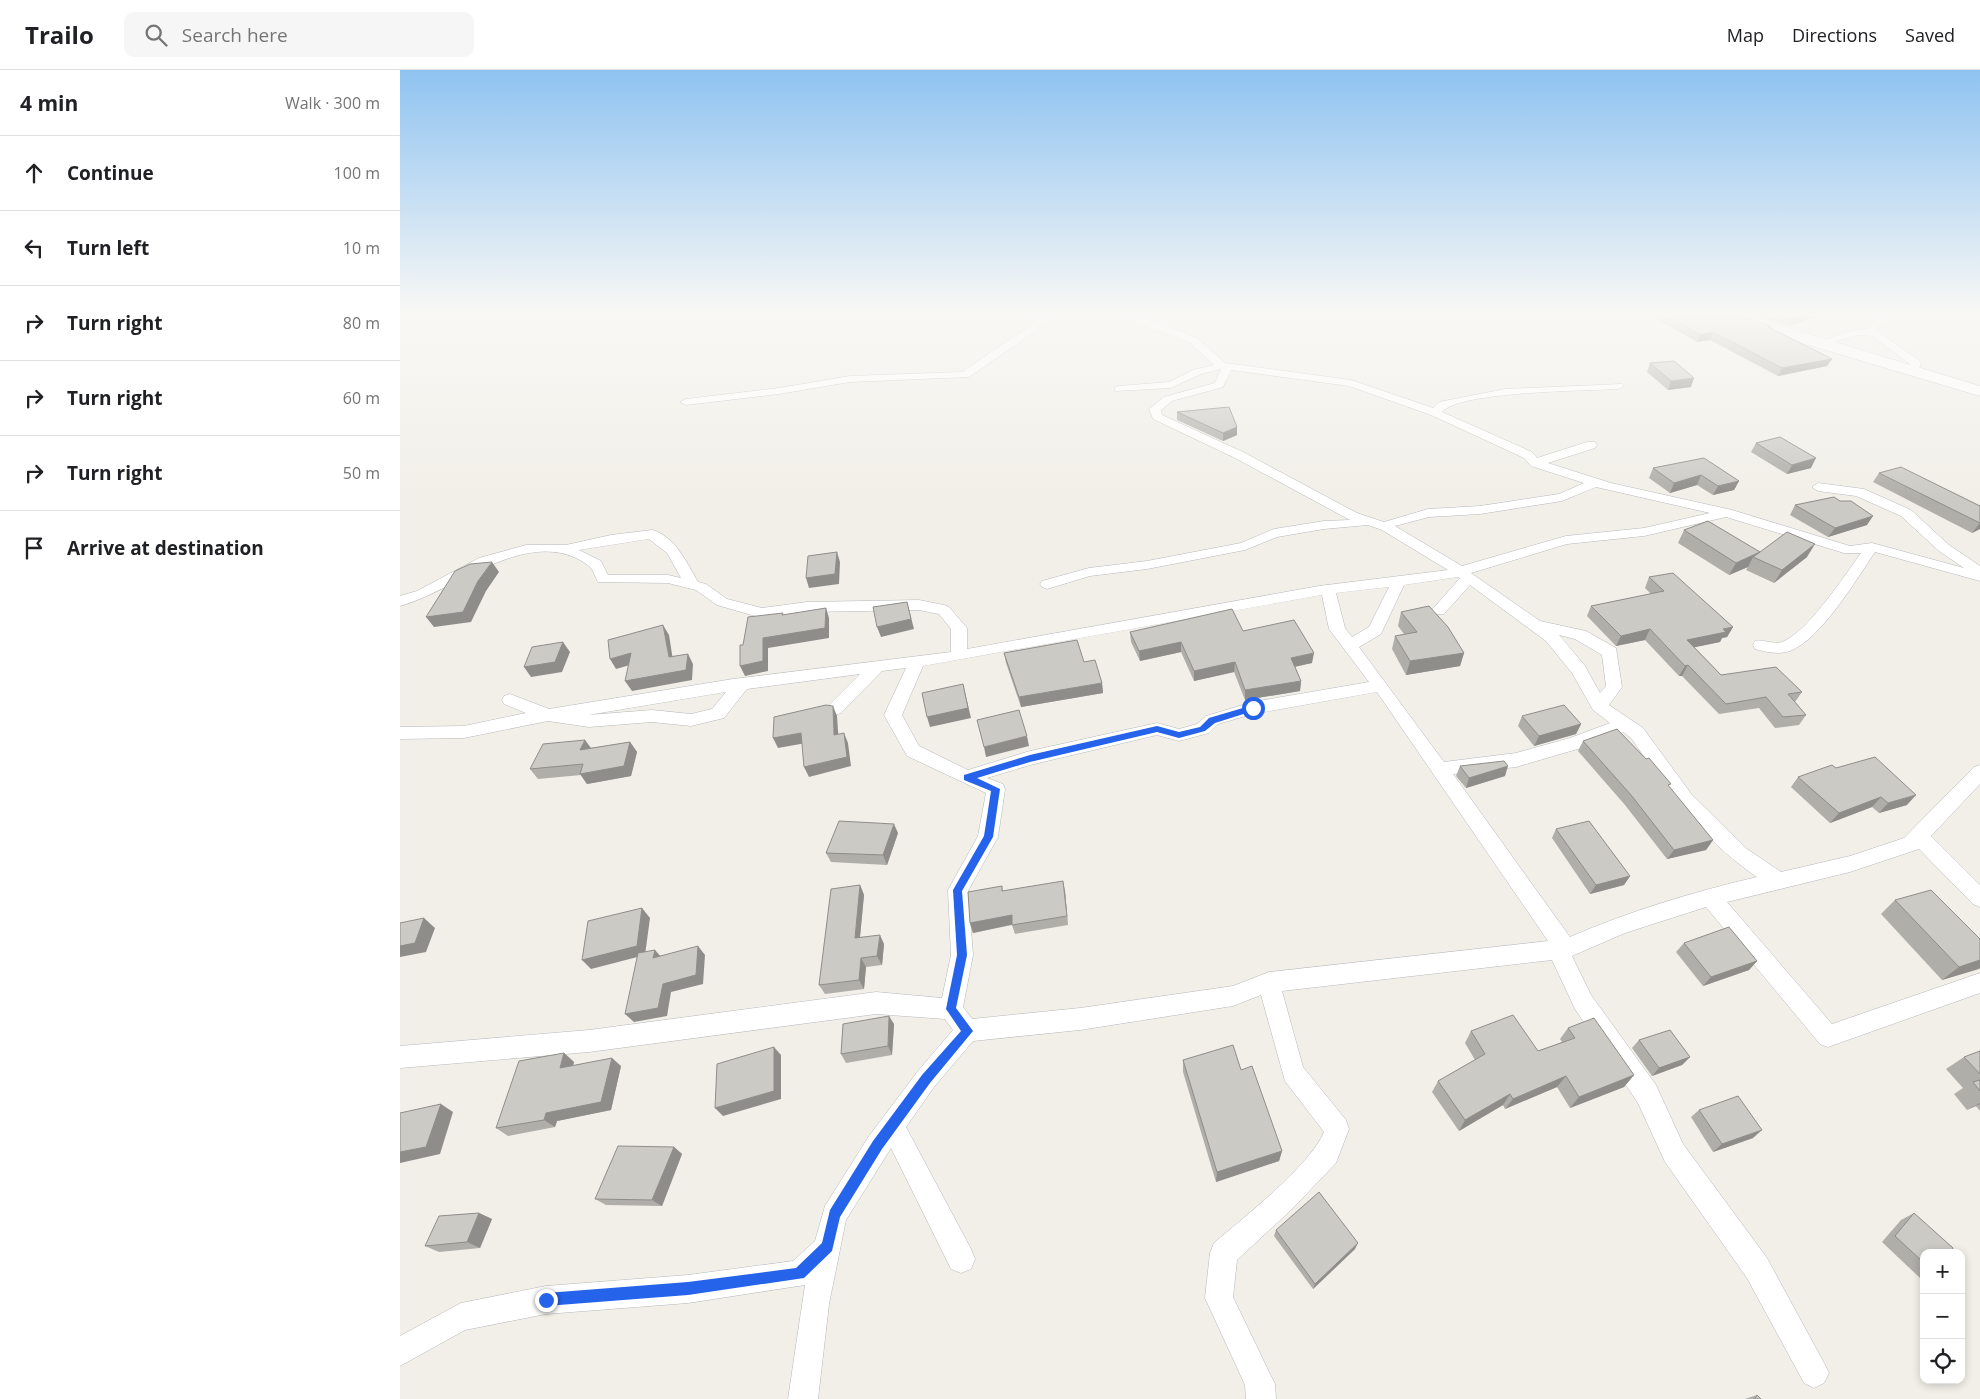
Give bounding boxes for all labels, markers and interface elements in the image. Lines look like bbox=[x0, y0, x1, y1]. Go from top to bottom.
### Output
search box bbox=[124, 12, 474, 57]
text: Trailo bbox=[25, 18, 94, 51]
icon: search bbox=[142, 21, 170, 49]
text: Search here bbox=[182, 22, 288, 48]
text: Map bbox=[1727, 23, 1764, 47]
text: Directions bbox=[1792, 23, 1877, 47]
text: Saved bbox=[1905, 23, 1955, 47]
text: 4 min bbox=[20, 89, 78, 117]
text: Walk · 300 m bbox=[285, 92, 380, 114]
icon: ahead bbox=[20, 159, 48, 187]
text: Continue bbox=[67, 160, 154, 186]
text: 100 m bbox=[334, 162, 380, 184]
icon: left bbox=[20, 234, 48, 262]
text: Turn left bbox=[67, 235, 149, 261]
text: 10 m bbox=[343, 237, 380, 259]
icon: right bbox=[20, 309, 48, 337]
text: Turn right bbox=[67, 310, 162, 336]
text: 80 m bbox=[343, 312, 380, 334]
icon: right bbox=[20, 384, 48, 412]
text: Turn right bbox=[67, 385, 162, 411]
text: 60 m bbox=[343, 387, 380, 409]
icon: right bbox=[20, 459, 48, 487]
text: Turn right bbox=[67, 460, 162, 486]
text: 50 m bbox=[343, 462, 380, 484]
icon: arrive bbox=[20, 534, 48, 562]
text: Arrive at destination bbox=[67, 535, 264, 561]
route start bbox=[1242, 697, 1265, 720]
map controls bbox=[1920, 1249, 1965, 1384]
button: + bbox=[1920, 1249, 1965, 1294]
route end bbox=[535, 1289, 558, 1312]
button: − bbox=[1920, 1294, 1965, 1339]
button: locate bbox=[1920, 1339, 1965, 1384]

